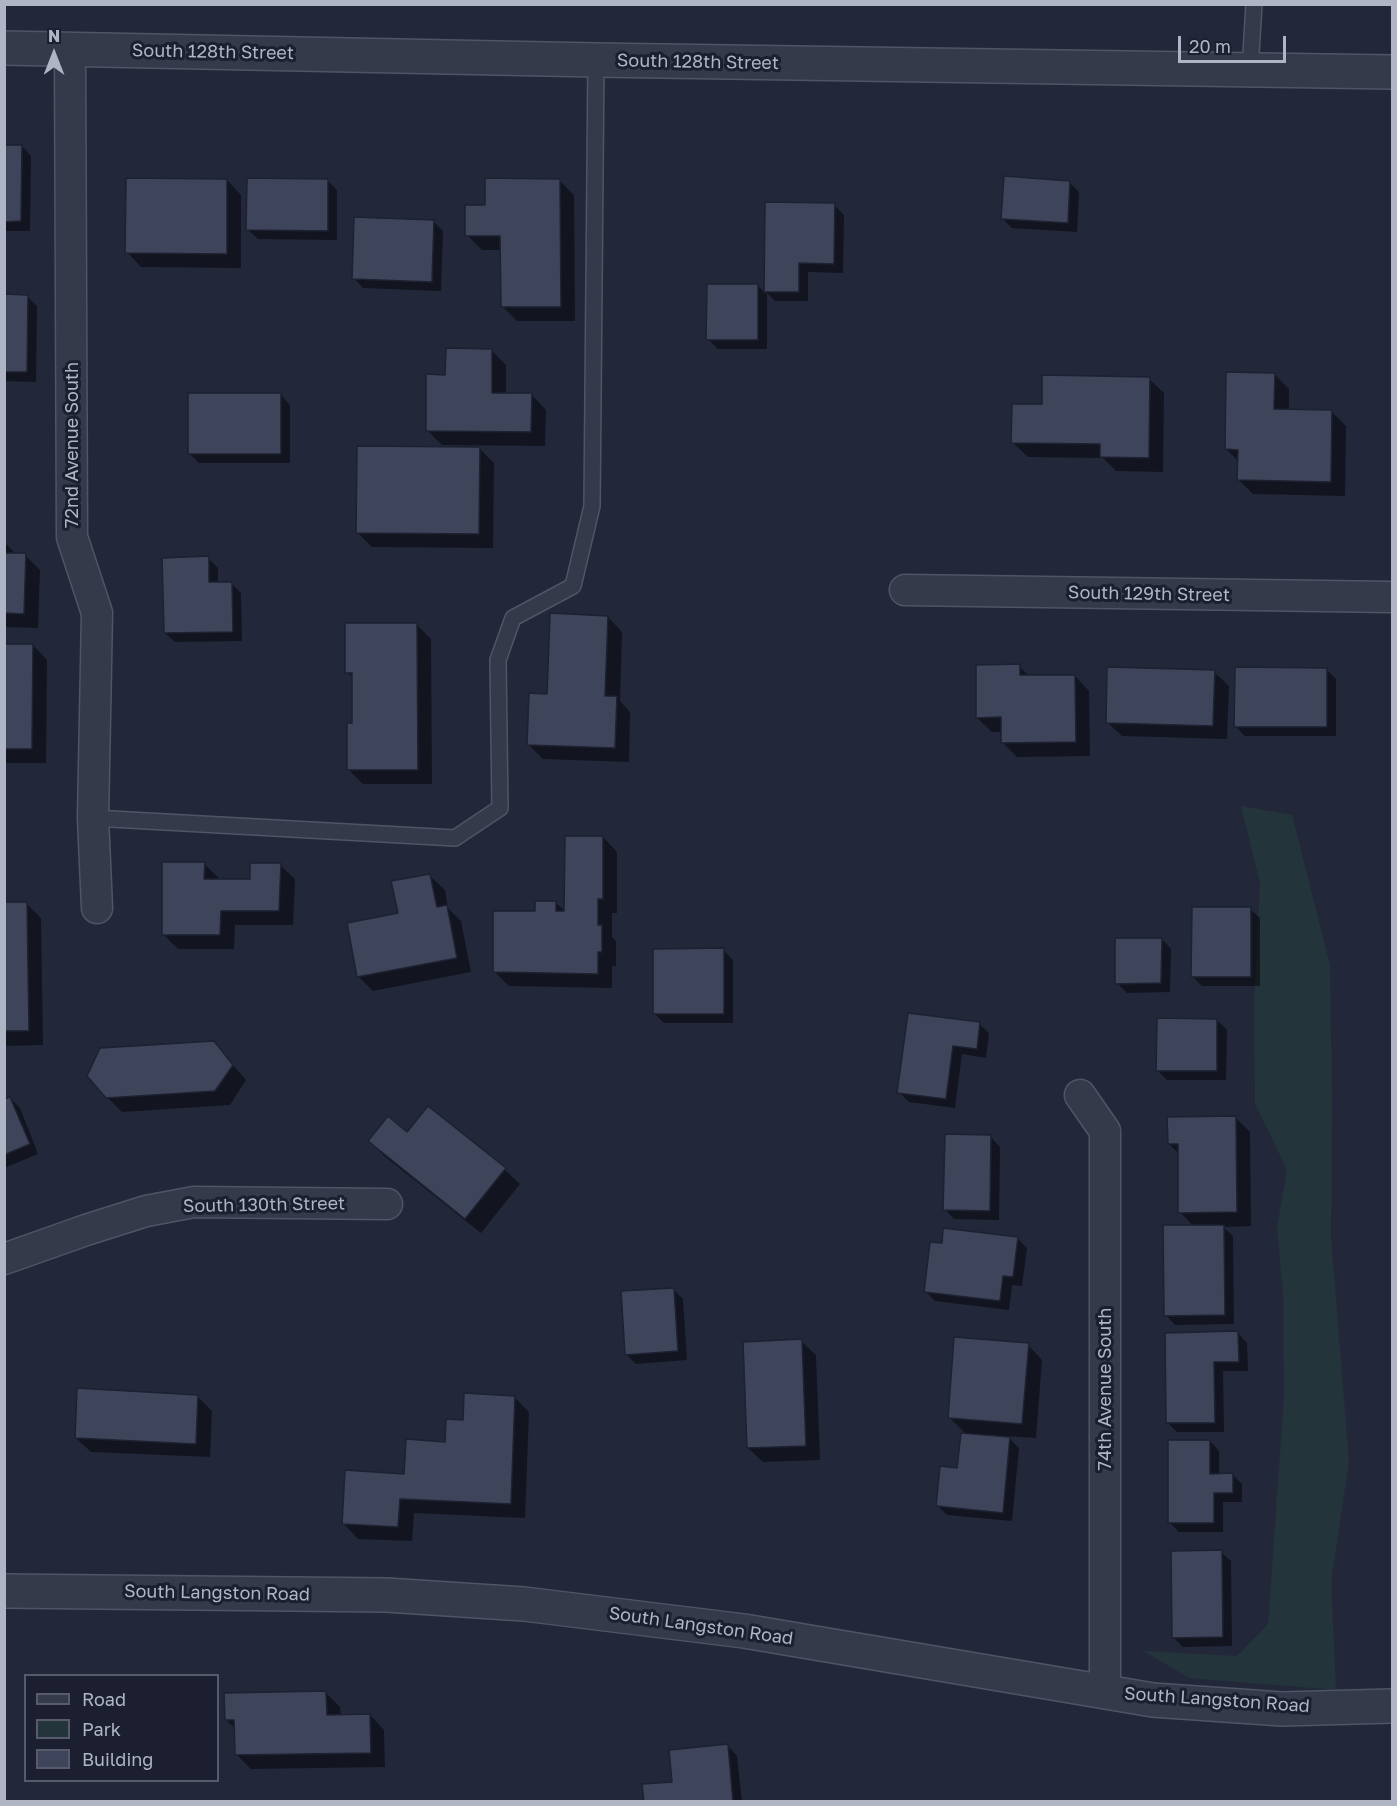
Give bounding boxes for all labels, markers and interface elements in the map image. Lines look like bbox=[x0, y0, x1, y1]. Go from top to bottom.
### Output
north arrow bbox=[24, 24, 84, 84]
scale bar bbox=[1181, 24, 1289, 62]
text: N bbox=[48, 26, 60, 46]
text: 20 m bbox=[1189, 35, 1231, 57]
street label: South 128th Street bbox=[132, 40, 294, 64]
street label: South 128th Street bbox=[617, 50, 779, 74]
street label: 72nd Avenue South bbox=[61, 362, 83, 528]
street label: South 129th Street bbox=[1068, 582, 1230, 606]
street label: South 130th Street bbox=[183, 1193, 345, 1217]
street label: 74th Avenue South bbox=[1094, 1308, 1116, 1470]
street label: South Langston Road bbox=[124, 1581, 310, 1605]
street label: South Langston Road bbox=[607, 1602, 795, 1650]
legend bbox=[24, 1674, 219, 1782]
street label: South Langston Road bbox=[1124, 1683, 1310, 1717]
text: Road bbox=[82, 1688, 126, 1710]
text: Park bbox=[82, 1718, 121, 1740]
text: Building bbox=[82, 1748, 153, 1770]

